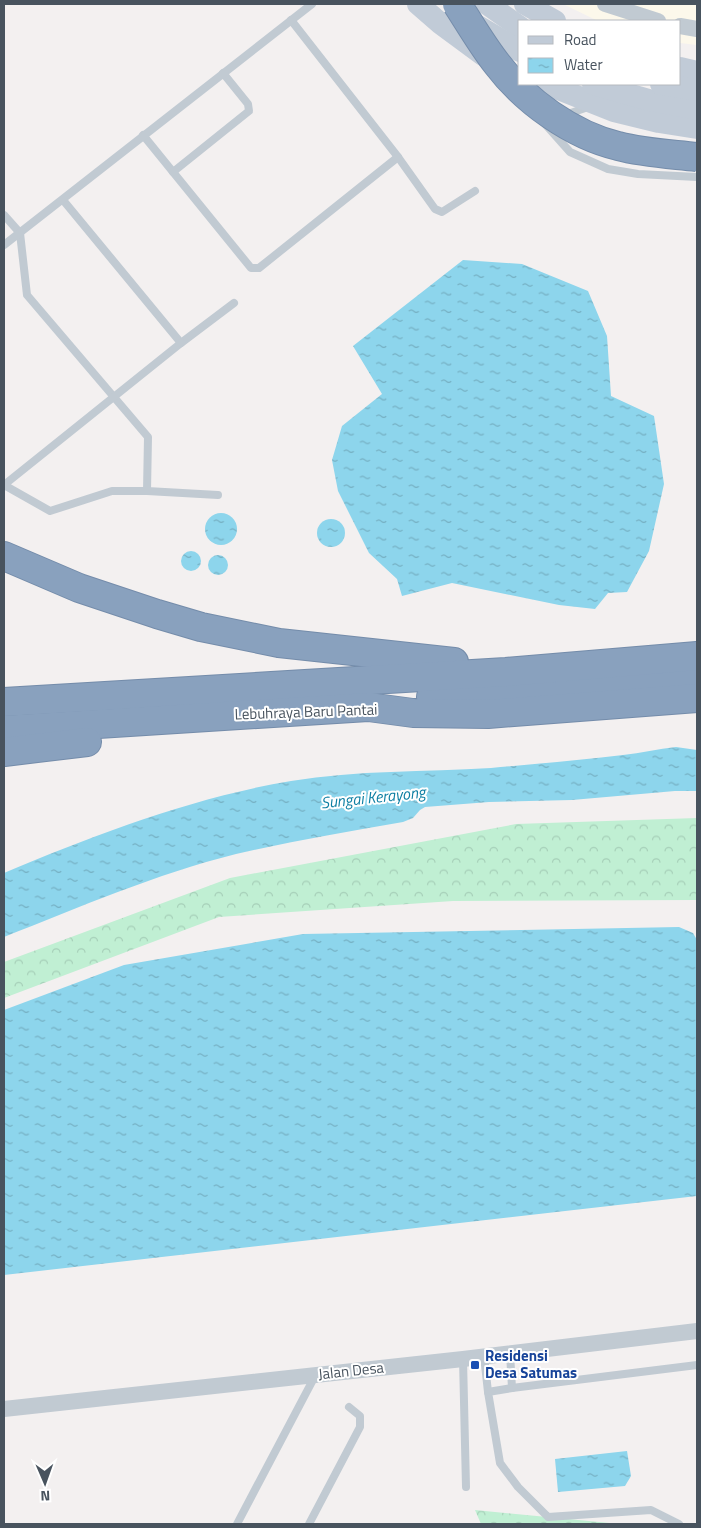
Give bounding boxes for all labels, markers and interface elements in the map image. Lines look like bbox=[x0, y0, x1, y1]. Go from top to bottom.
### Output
legend bbox=[518, 20, 681, 85]
text: Road bbox=[564, 28, 596, 51]
text: Water bbox=[564, 53, 603, 76]
street label: Lebuhraya Baru Pantai bbox=[234, 698, 378, 725]
water label: Sungai Kerayong bbox=[320, 779, 429, 814]
place label: Residensi Desa Satumas bbox=[485, 1344, 577, 1384]
street label: Jalan Desa bbox=[317, 1356, 385, 1385]
marker: Residensi Desa Satumas bbox=[469, 1359, 481, 1371]
north arrow bbox=[20, 1458, 70, 1508]
text: N bbox=[40, 1486, 51, 1507]

